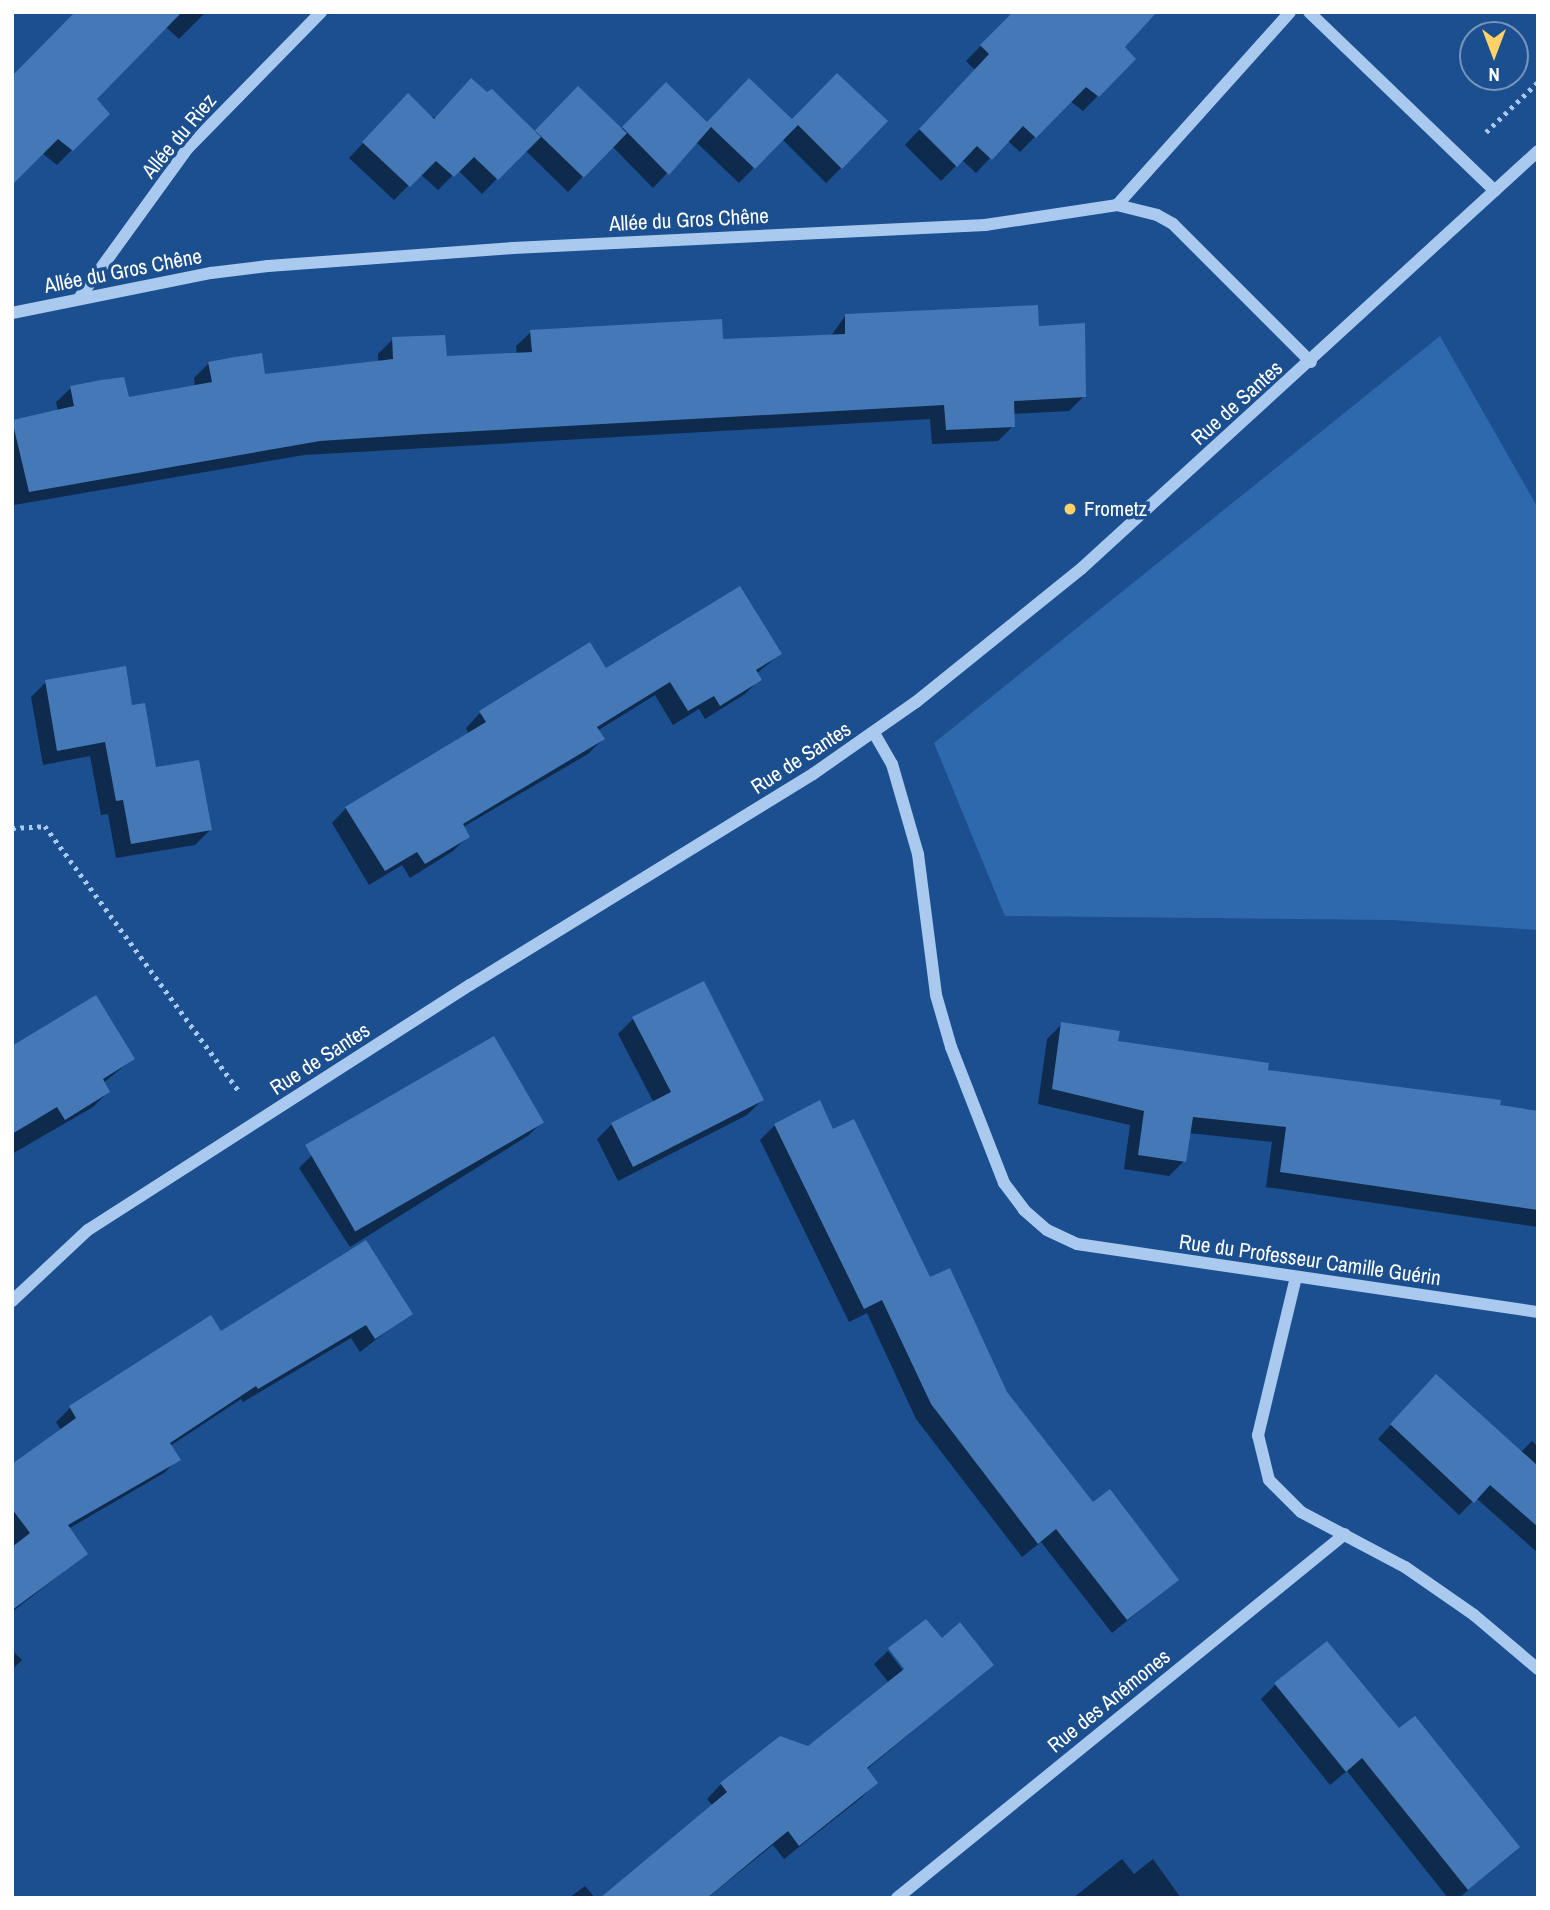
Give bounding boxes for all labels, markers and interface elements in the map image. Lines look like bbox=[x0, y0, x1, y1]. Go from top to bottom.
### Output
north arrow bbox=[1459, 21, 1529, 91]
text: N bbox=[1488, 62, 1500, 88]
street label: Allée du Riez bbox=[136, 89, 222, 183]
street label: Allée du Gros Chêne bbox=[609, 203, 769, 237]
street label: Allée du Gros Chêne bbox=[42, 243, 204, 299]
street label: Rue de Santes bbox=[1186, 356, 1288, 450]
place label: Frometz bbox=[1084, 496, 1147, 522]
marker: Frometz bbox=[1062, 501, 1078, 517]
street label: Rue de Santes bbox=[746, 716, 856, 800]
street label: Rue de Santes bbox=[265, 1017, 375, 1101]
street label: Rue du Professeur Camille Guérin bbox=[1177, 1229, 1443, 1291]
street label: Rue des Anémones bbox=[1042, 1644, 1176, 1758]

